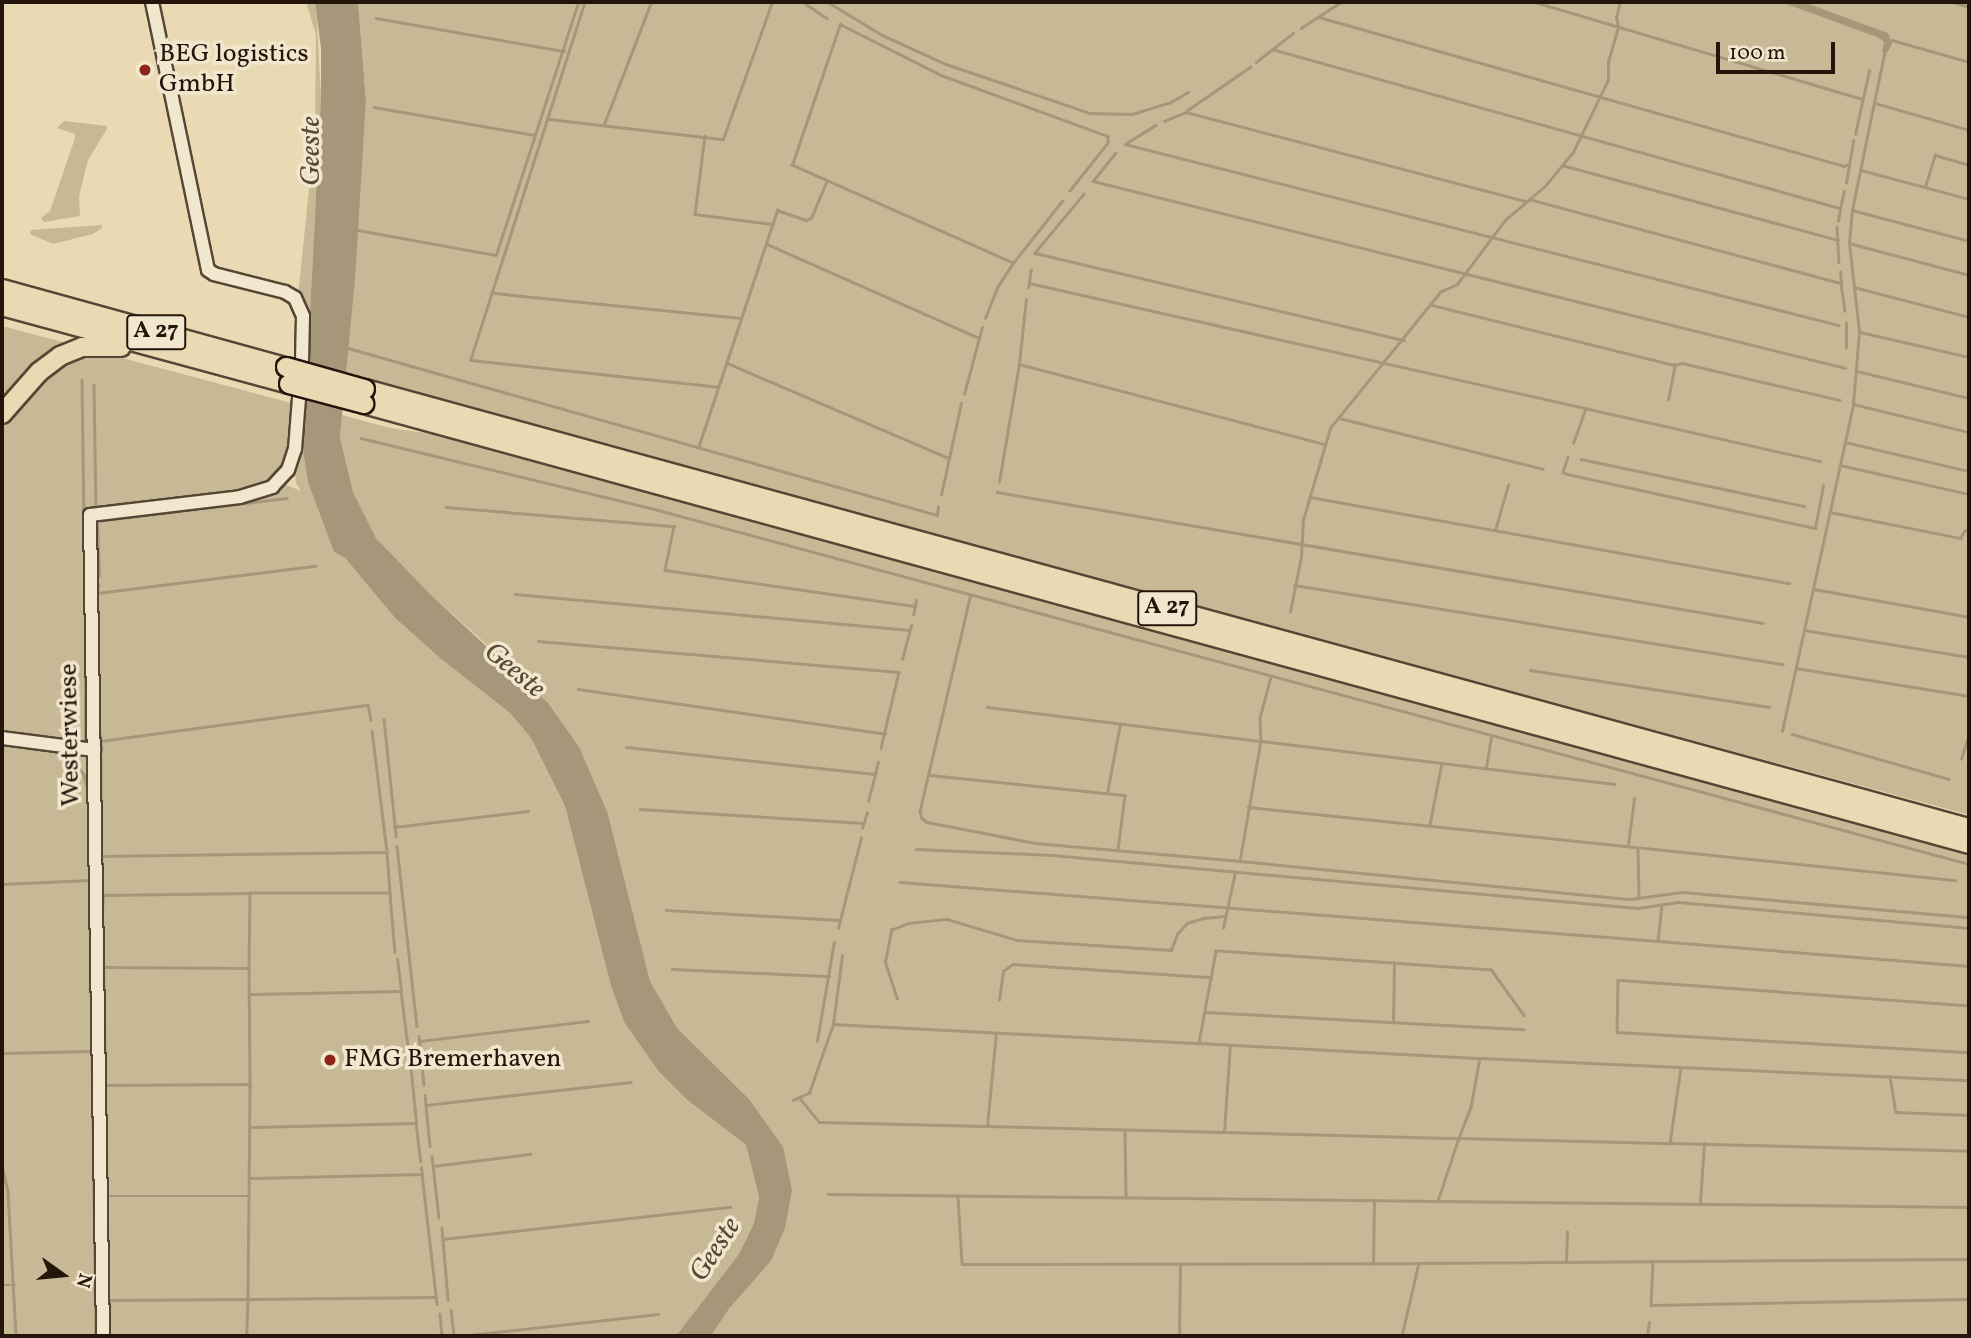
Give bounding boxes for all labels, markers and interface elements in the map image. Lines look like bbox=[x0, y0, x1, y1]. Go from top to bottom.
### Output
scale bar bbox=[1719, 28, 1838, 72]
place label: BEG logistics GmbH bbox=[159, 39, 309, 100]
text: 100 m bbox=[1729, 39, 1786, 68]
marker: BEG logistics GmbH bbox=[137, 62, 153, 78]
water label: Geeste bbox=[295, 116, 329, 186]
road number: A 27 bbox=[124, 312, 188, 352]
road number: A 27 bbox=[1136, 588, 1198, 628]
water label: Geeste bbox=[477, 636, 551, 706]
street label: Westerwiese bbox=[54, 663, 88, 807]
place label: FMG Bremerhaven bbox=[344, 1044, 562, 1076]
marker: FMG Bremerhaven bbox=[322, 1052, 338, 1068]
water label: Geeste bbox=[683, 1212, 749, 1288]
north arrow bbox=[28, 1240, 98, 1310]
text: N bbox=[69, 1270, 98, 1290]

